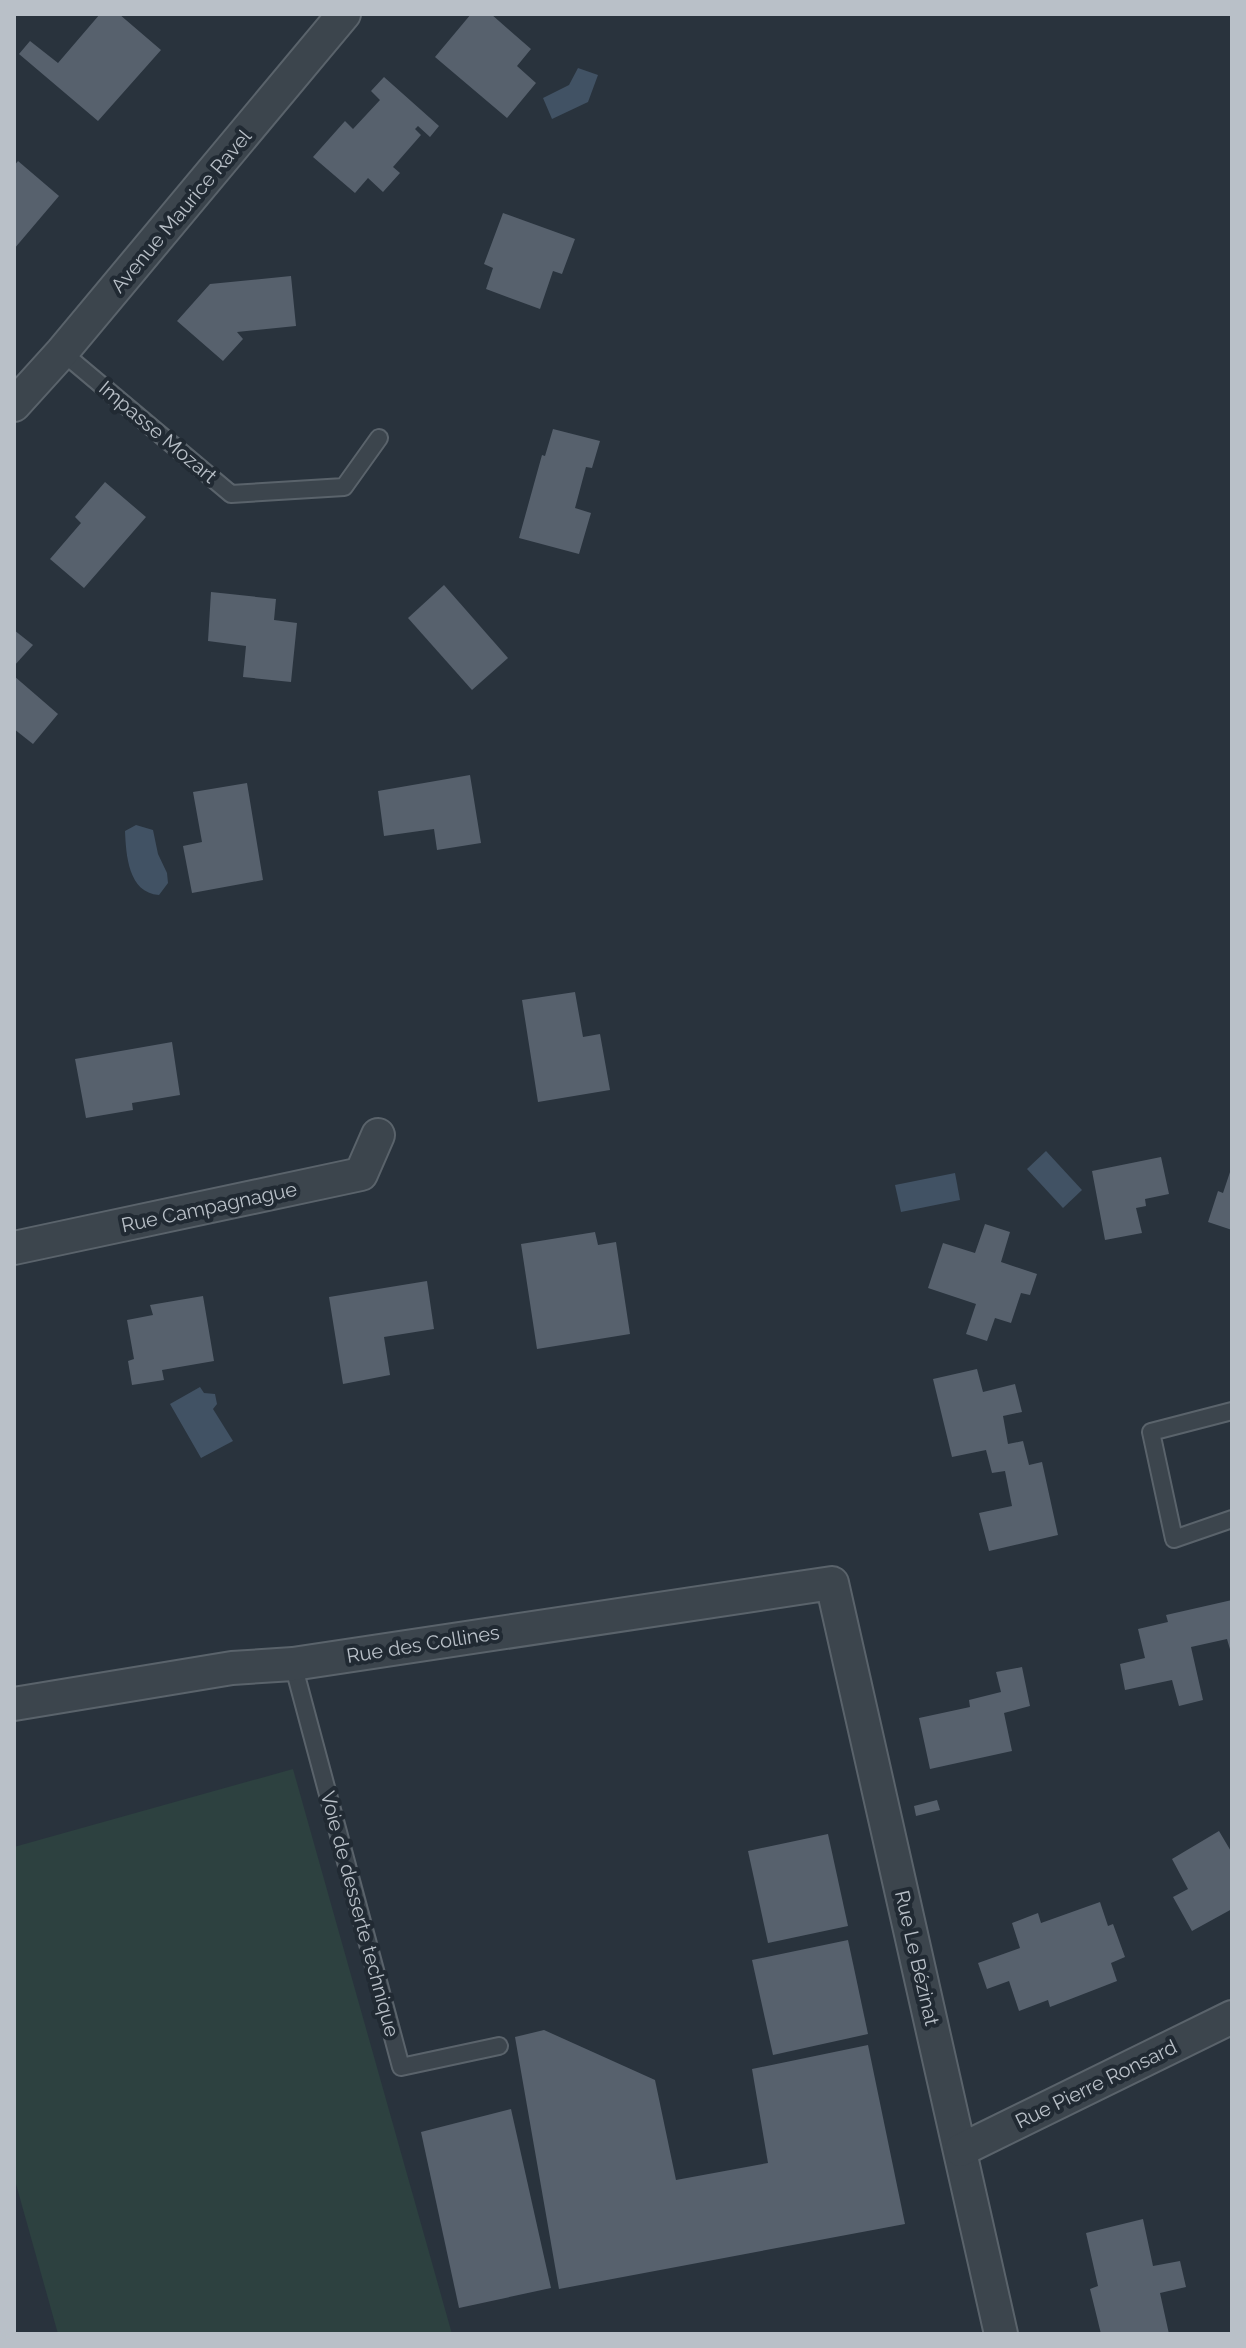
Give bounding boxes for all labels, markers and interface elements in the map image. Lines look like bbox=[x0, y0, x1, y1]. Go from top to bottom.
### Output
street label: Avenue Maurice Ravel bbox=[106, 124, 257, 297]
street label: Impasse Mozart bbox=[94, 376, 222, 488]
street label: Rue Campagnague bbox=[119, 1177, 299, 1237]
street label: Rue des Collines bbox=[345, 1620, 501, 1668]
street label: Voie de desserte technique bbox=[316, 1789, 404, 2040]
street label: Rue Le Bézinat bbox=[890, 1888, 944, 2028]
street label: Rue Pierre Ronsard bbox=[1011, 2034, 1181, 2134]

